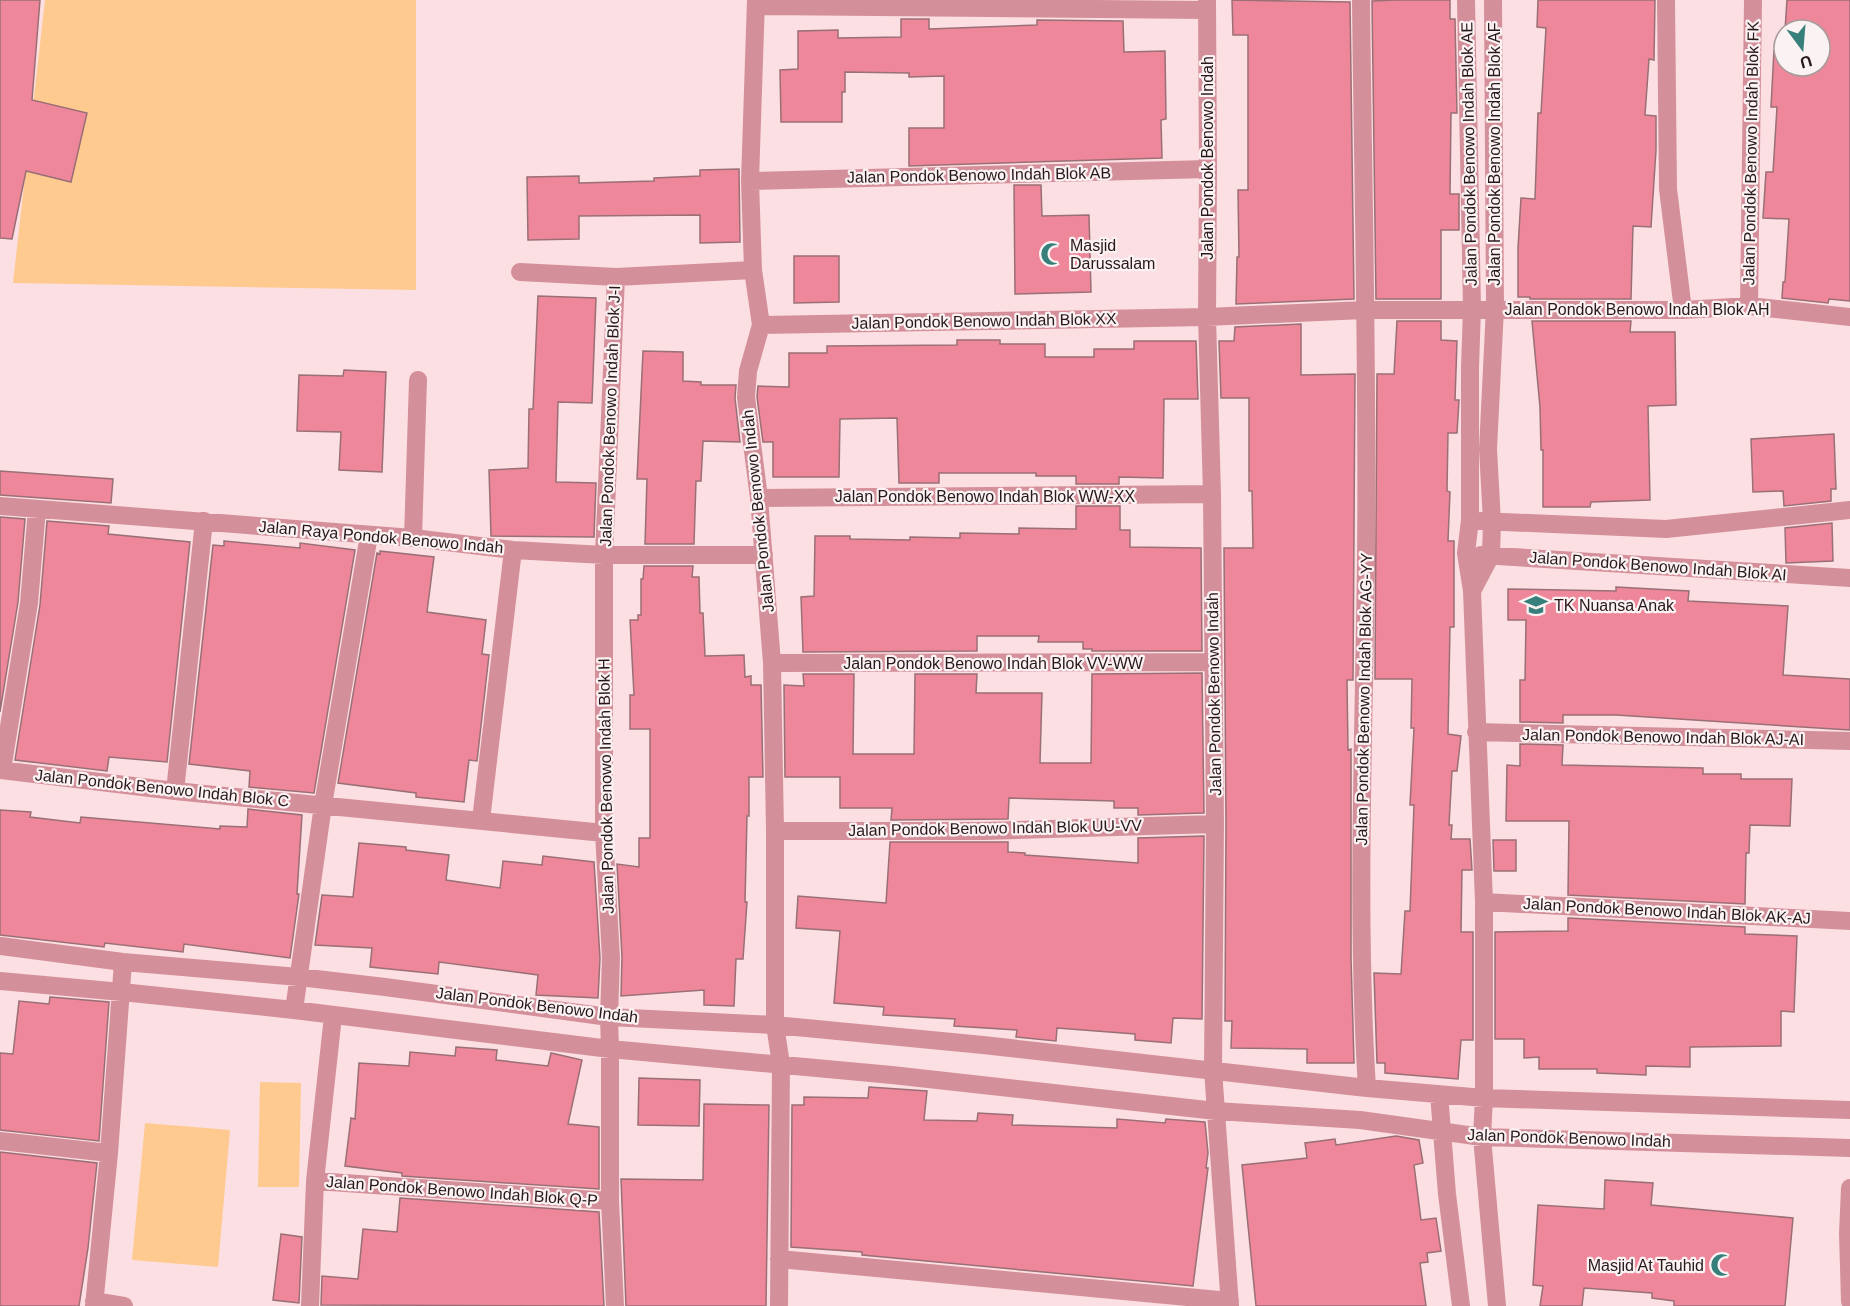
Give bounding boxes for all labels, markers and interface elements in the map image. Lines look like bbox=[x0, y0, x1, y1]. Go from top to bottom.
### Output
north arrow bbox=[1772, 18, 1832, 78]
street label: Jalan Pondok Benowo Indah Blok FK bbox=[1740, 20, 1762, 285]
street label: Jalan Pondok Benowo Indah Blok AE bbox=[1458, 22, 1480, 286]
street label: Jalan Pondok Benowo Indah Blok AF bbox=[1486, 22, 1503, 286]
text: U bbox=[1798, 52, 1814, 72]
street label: Jalan Pondok Benowo Indah bbox=[1199, 56, 1216, 260]
street label: Jalan Pondok Benowo Indah Blok AB bbox=[847, 164, 1111, 186]
place label: Masjid Darussalam bbox=[1070, 237, 1155, 272]
mosque icon: Masjid Darussalam bbox=[1039, 241, 1065, 267]
street label: Jalan Pondok Benowo Indah Blok J-I bbox=[597, 285, 623, 547]
street label: Jalan Pondok Benowo Indah Blok AH bbox=[1504, 301, 1770, 318]
street label: Jalan Pondok Benowo Indah Blok XX bbox=[851, 310, 1117, 332]
street label: Jalan Pondok Benowo Indah bbox=[739, 409, 777, 613]
street label: Jalan Pondok Benowo Indah Blok WW-XX bbox=[835, 488, 1135, 505]
street label: Jalan Raya Pondok Benowo Indah bbox=[258, 518, 504, 556]
street label: Jalan Pondok Benowo Indah Blok AI bbox=[1529, 549, 1787, 583]
street label: Jalan Pondok Benowo Indah Blok AG-YY bbox=[1353, 552, 1375, 845]
street label: Jalan Pondok Benowo Indah bbox=[1204, 592, 1224, 796]
school or university icon: TK Nuansa Anak bbox=[1523, 592, 1549, 618]
place label: TK Nuansa Anak bbox=[1554, 597, 1675, 614]
street label: Jalan Pondok Benowo Indah Blok VV-WW bbox=[843, 655, 1144, 672]
street label: Jalan Pondok Benowo Indah Blok H bbox=[595, 658, 617, 914]
street label: Jalan Pondok Benowo Indah Blok AJ-AI bbox=[1522, 726, 1804, 748]
street label: Jalan Pondok Benowo Indah Blok C bbox=[34, 766, 290, 810]
street label: Jalan Pondok Benowo Indah Blok UU-VV bbox=[848, 817, 1142, 839]
street label: Jalan Pondok Benowo Indah Blok AK-AJ bbox=[1523, 895, 1811, 927]
street label: Jalan Pondok Benowo Indah bbox=[435, 984, 639, 1026]
street label: Jalan Pondok Benowo Indah bbox=[1467, 1126, 1671, 1150]
street label: Jalan Pondok Benowo Indah Blok Q-P bbox=[326, 1173, 598, 1209]
mosque icon: Masjid At Tauhid bbox=[1709, 1252, 1735, 1278]
place label: Masjid At Tauhid bbox=[1588, 1257, 1704, 1274]

